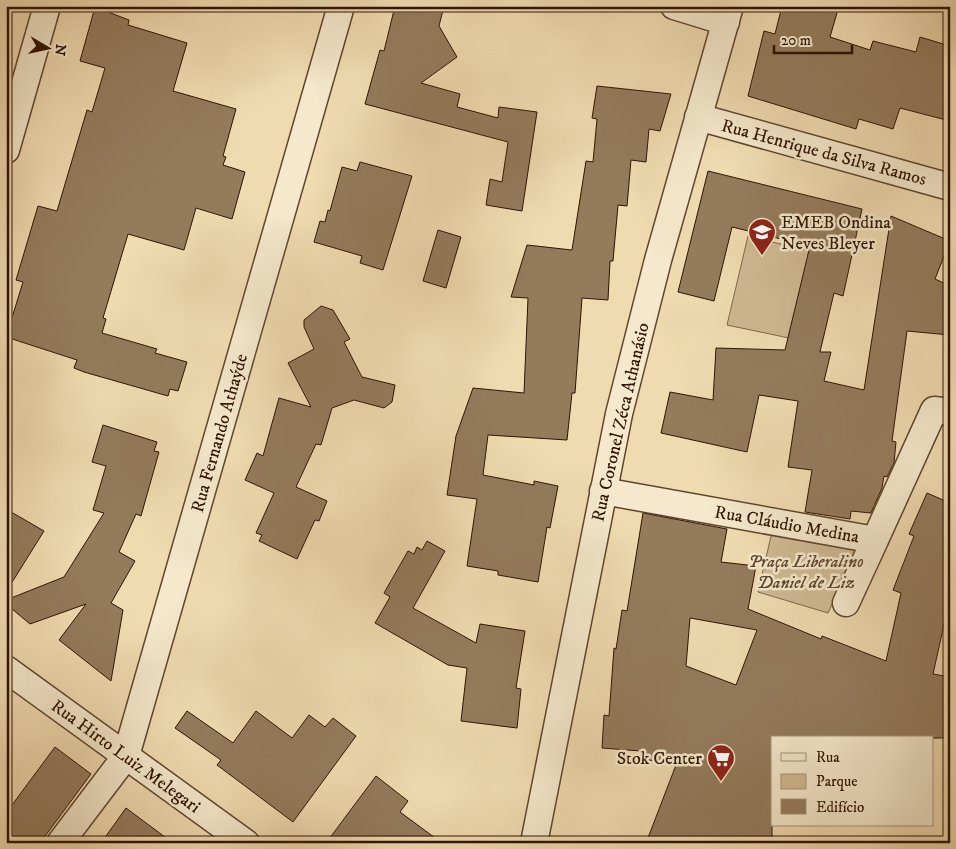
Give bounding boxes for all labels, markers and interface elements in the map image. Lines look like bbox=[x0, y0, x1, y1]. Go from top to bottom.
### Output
north arrow bbox=[22, 22, 72, 72]
scale bar bbox=[774, 22, 851, 54]
text: 20 m bbox=[781, 31, 811, 50]
text: N bbox=[50, 43, 70, 57]
street label: Rua Henrique da Silva Ramos bbox=[719, 115, 929, 191]
place label: EMEB Ondina Neves Bleyer bbox=[781, 212, 891, 255]
school or university icon: EMEB Ondina Neves Bleyer bbox=[747, 217, 777, 256]
street label: Rua Coronel Zéca Athanásio bbox=[587, 320, 655, 524]
street label: Rua Fernando Athaýde bbox=[187, 351, 253, 515]
street label: Rua Cláudio Medina bbox=[713, 501, 861, 549]
park label: Praça Liberalino Daniel de Liz bbox=[748, 551, 864, 594]
street label: Rua Hirto Luiz Melegari bbox=[46, 695, 204, 818]
legend bbox=[771, 736, 934, 826]
supermarket icon: Stok Center bbox=[706, 743, 736, 782]
place label: Stok Center bbox=[617, 748, 702, 770]
text: Rua bbox=[816, 748, 840, 767]
text: Parque bbox=[816, 772, 857, 791]
text: Edifício bbox=[816, 798, 864, 817]

